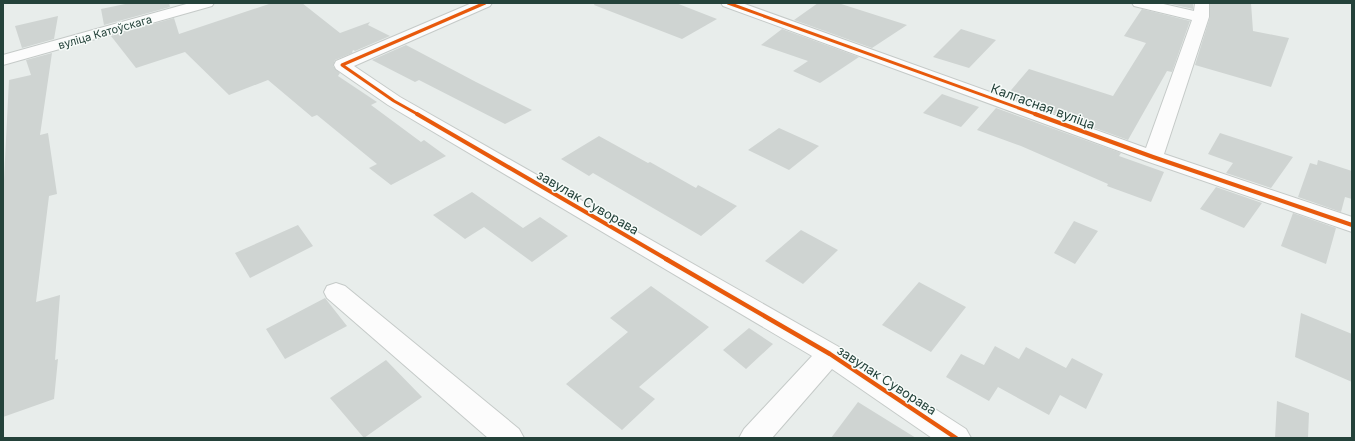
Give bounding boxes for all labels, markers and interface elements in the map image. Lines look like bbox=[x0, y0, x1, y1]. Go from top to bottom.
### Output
street label: вуліца Катоўскага bbox=[56, 12, 154, 52]
street label: Калгасная вуліца bbox=[989, 80, 1097, 132]
street label: завулак Суворава bbox=[534, 166, 642, 238]
street label: завулак Суворава bbox=[834, 342, 940, 418]

